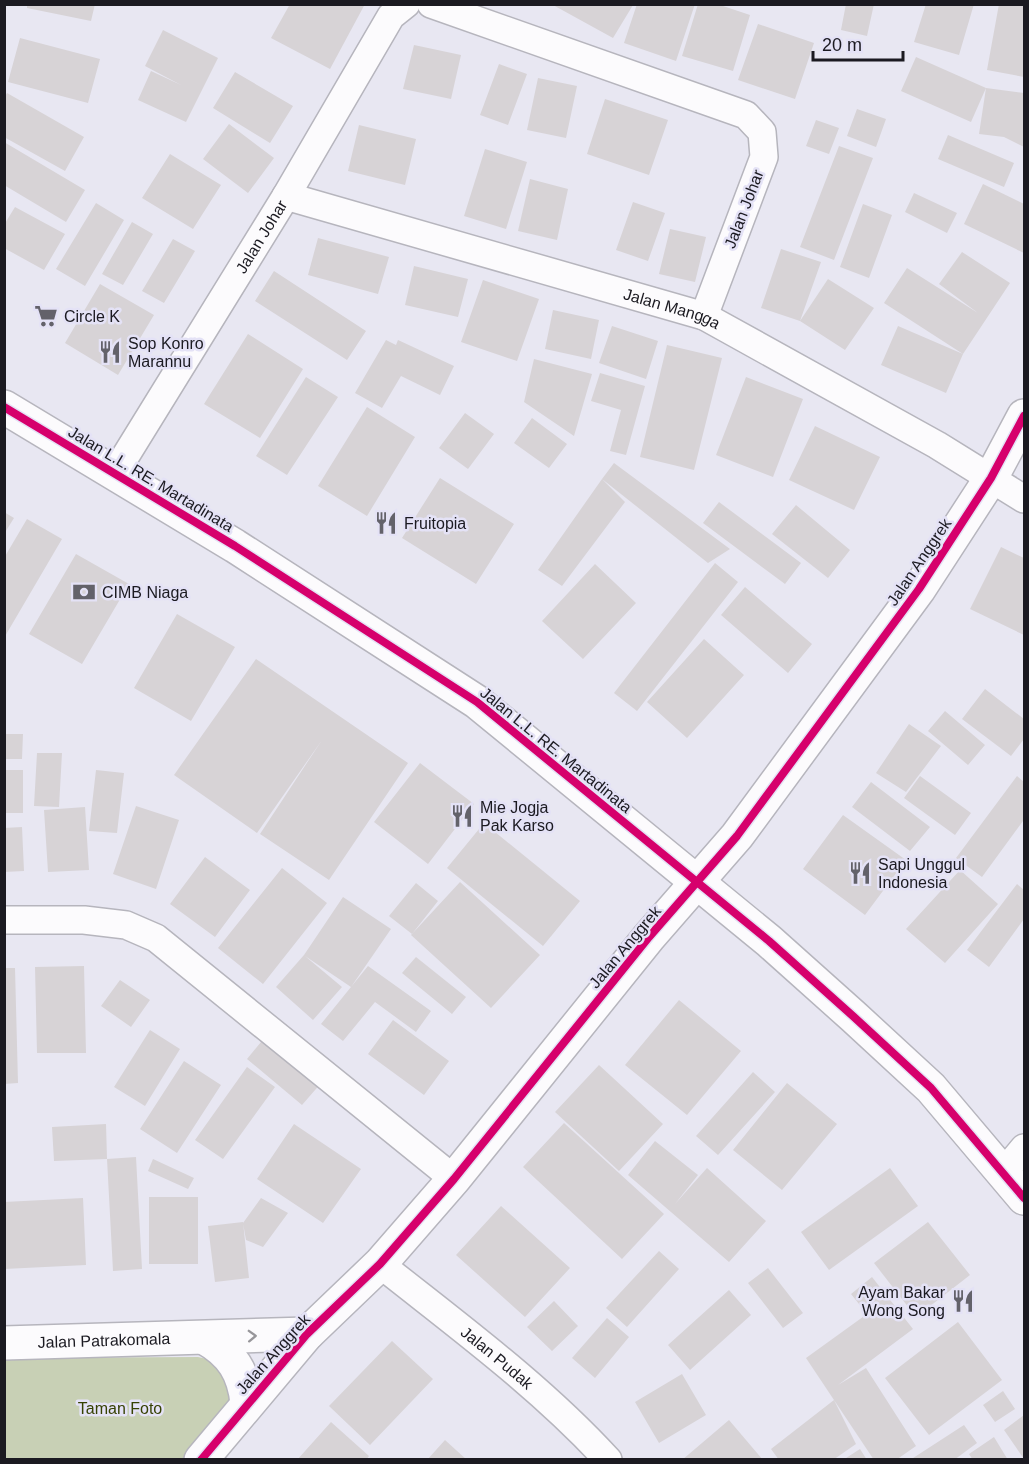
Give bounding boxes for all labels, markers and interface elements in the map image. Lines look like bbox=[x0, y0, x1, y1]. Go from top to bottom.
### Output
scale bar bbox=[813, 24, 903, 62]
text: 20 m bbox=[822, 35, 862, 55]
street label: Jalan Johar bbox=[721, 167, 767, 251]
street label: Jalan Johar bbox=[232, 196, 290, 276]
street label: Jalan Mangga bbox=[622, 285, 723, 332]
supermarket icon: Circle K bbox=[33, 303, 59, 329]
place label: Circle K bbox=[64, 308, 120, 325]
place label: Sop Konro Marannu bbox=[128, 335, 204, 370]
restaurant icon: Sop Konro Marannu bbox=[97, 339, 123, 365]
street label: Jalan L.L. RE. Martadinata bbox=[65, 423, 237, 535]
restaurant icon: Fruitopia bbox=[373, 510, 399, 536]
street label: Jalan Anggrek bbox=[884, 514, 955, 609]
place label: Fruitopia bbox=[404, 515, 466, 532]
bank icon: CIMB Niaga bbox=[71, 579, 97, 605]
place label: CIMB Niaga bbox=[102, 584, 188, 601]
street label: Jalan L.L. RE. Martadinata bbox=[477, 684, 635, 816]
place label: Mie Jogja Pak Karso bbox=[480, 799, 554, 834]
restaurant icon: Mie Jogja Pak Karso bbox=[449, 803, 475, 829]
place label: Sapi Unggul Indonesia bbox=[878, 856, 965, 891]
restaurant icon: Sapi Unggul Indonesia bbox=[847, 860, 873, 886]
street label: Jalan Anggrek bbox=[586, 902, 665, 991]
place label: Ayam Bakar Wong Song bbox=[858, 1284, 946, 1319]
restaurant icon: Ayam Bakar Wong Song bbox=[950, 1288, 976, 1314]
street label: Jalan Anggrek bbox=[233, 1310, 314, 1397]
street label: Jalan Pudak bbox=[458, 1323, 537, 1393]
street label: Jalan Patrakomala bbox=[37, 1330, 171, 1350]
one-way arrow bbox=[247, 1330, 256, 1343]
park label: Taman Foto bbox=[78, 1400, 162, 1417]

